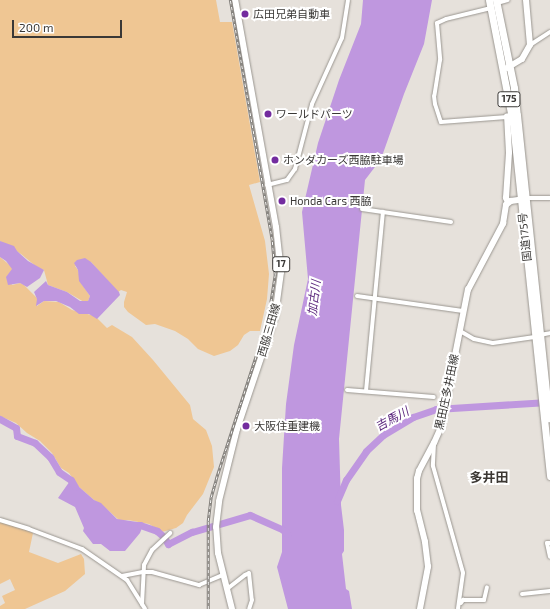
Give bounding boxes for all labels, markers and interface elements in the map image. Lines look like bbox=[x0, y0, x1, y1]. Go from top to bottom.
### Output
place label: 広田兄弟自動車 bbox=[253, 7, 330, 21]
marker: 広田兄弟自動車 bbox=[240, 9, 250, 19]
scale bar bbox=[14, 12, 124, 38]
text: 200 m bbox=[19, 20, 53, 34]
road number: 175 bbox=[497, 91, 521, 107]
place label: ワールドパーツ bbox=[276, 107, 353, 121]
marker: ワールドパーツ bbox=[263, 109, 273, 119]
place label: ホンダカーズ西脇駐車場 bbox=[283, 153, 404, 167]
marker: ホンダカーズ西脇駐車場 bbox=[270, 155, 280, 165]
place label: Honda Cars 西脇 bbox=[290, 194, 372, 208]
marker: Honda Cars 西脇 bbox=[277, 196, 287, 206]
street label: 国道175号 bbox=[516, 212, 534, 262]
road number: 17 bbox=[272, 256, 290, 272]
water label: 加古川 bbox=[305, 279, 323, 317]
street label: 西脇三田線 bbox=[255, 302, 283, 358]
street label: 黒田庄多井田線 bbox=[433, 353, 461, 431]
water label: 吉馬川 bbox=[373, 404, 411, 434]
place label: 大阪住重建機 bbox=[254, 419, 320, 433]
marker: 大阪住重建機 bbox=[241, 421, 251, 431]
district label: 多井田 bbox=[470, 469, 508, 485]

